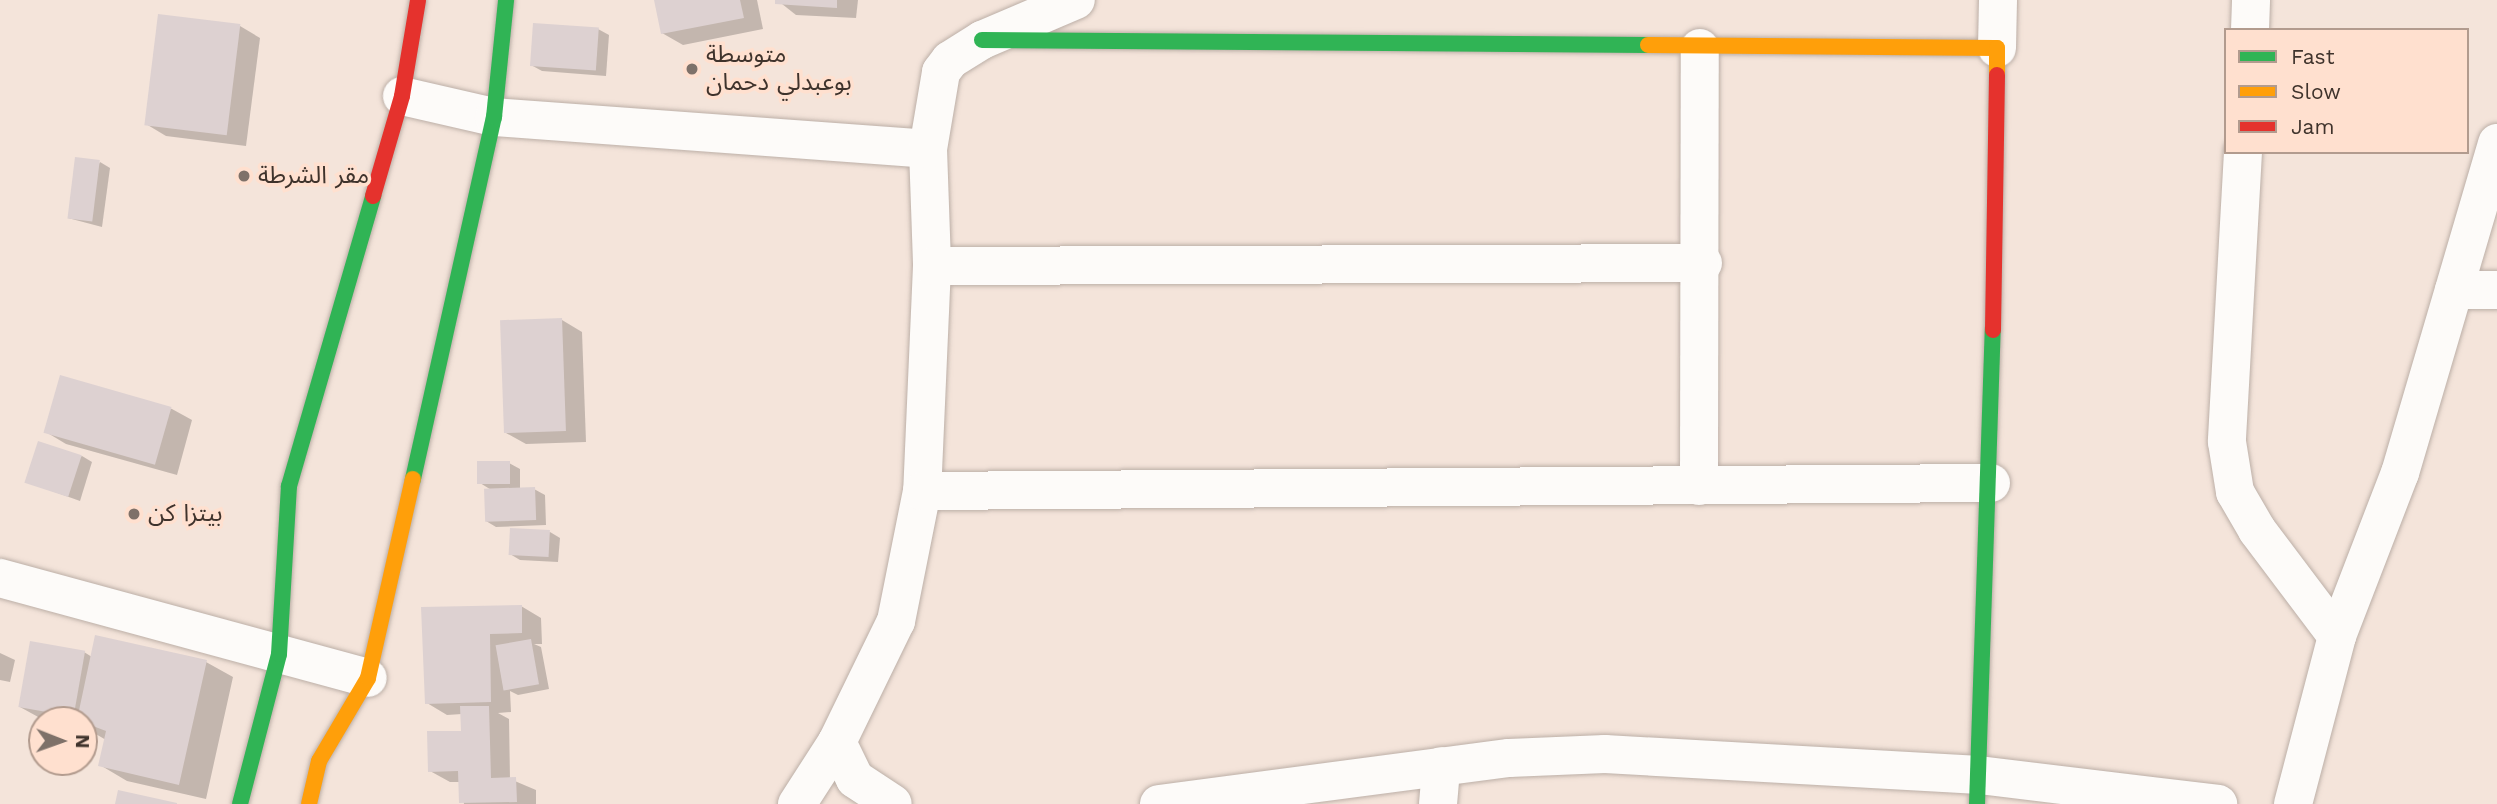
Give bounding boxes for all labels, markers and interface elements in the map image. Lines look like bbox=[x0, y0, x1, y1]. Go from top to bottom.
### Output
legend bbox=[2224, 28, 2469, 154]
place label: متوسطة بوعبدلي دحمان bbox=[706, 41, 852, 97]
text: Fast bbox=[2291, 44, 2335, 69]
marker: متوسطة بوعبدلي دحمان bbox=[684, 61, 700, 77]
text: Slow bbox=[2291, 79, 2341, 104]
text: Jam bbox=[2291, 114, 2334, 139]
place label: مقر الشرطة bbox=[258, 162, 369, 190]
marker: مقر الشرطة bbox=[236, 168, 252, 184]
place label: بيتزا كن bbox=[148, 500, 223, 528]
marker: بيتزا كن bbox=[126, 506, 142, 522]
north arrow bbox=[28, 706, 98, 776]
text: N bbox=[71, 734, 94, 749]

